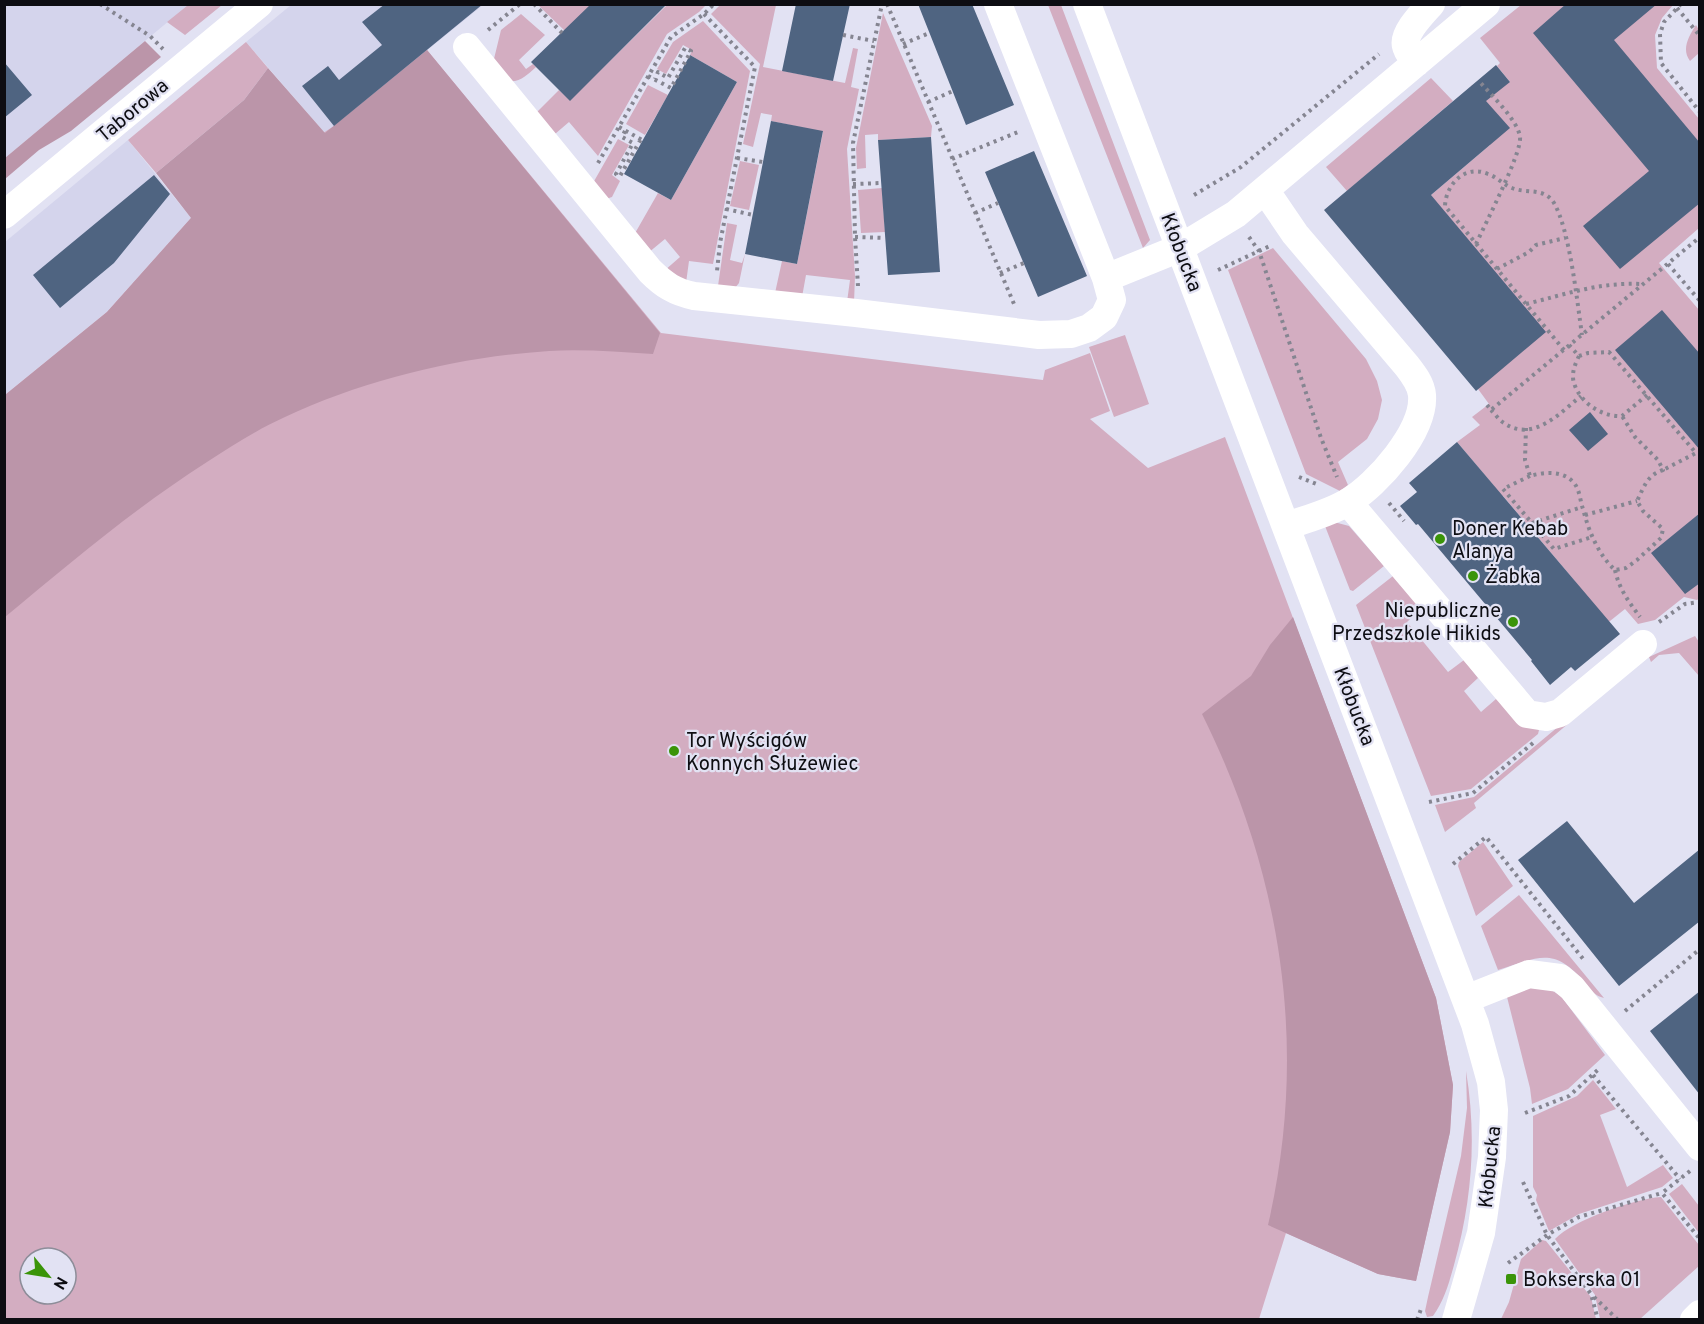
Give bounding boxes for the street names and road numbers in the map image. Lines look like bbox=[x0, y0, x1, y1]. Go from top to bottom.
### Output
street label: Taborowa bbox=[92, 74, 175, 149]
street label: Kłobucka bbox=[1153, 209, 1207, 296]
street label: Kłobucka bbox=[1326, 663, 1380, 750]
street label: Kłobucka bbox=[1474, 1125, 1508, 1210]

